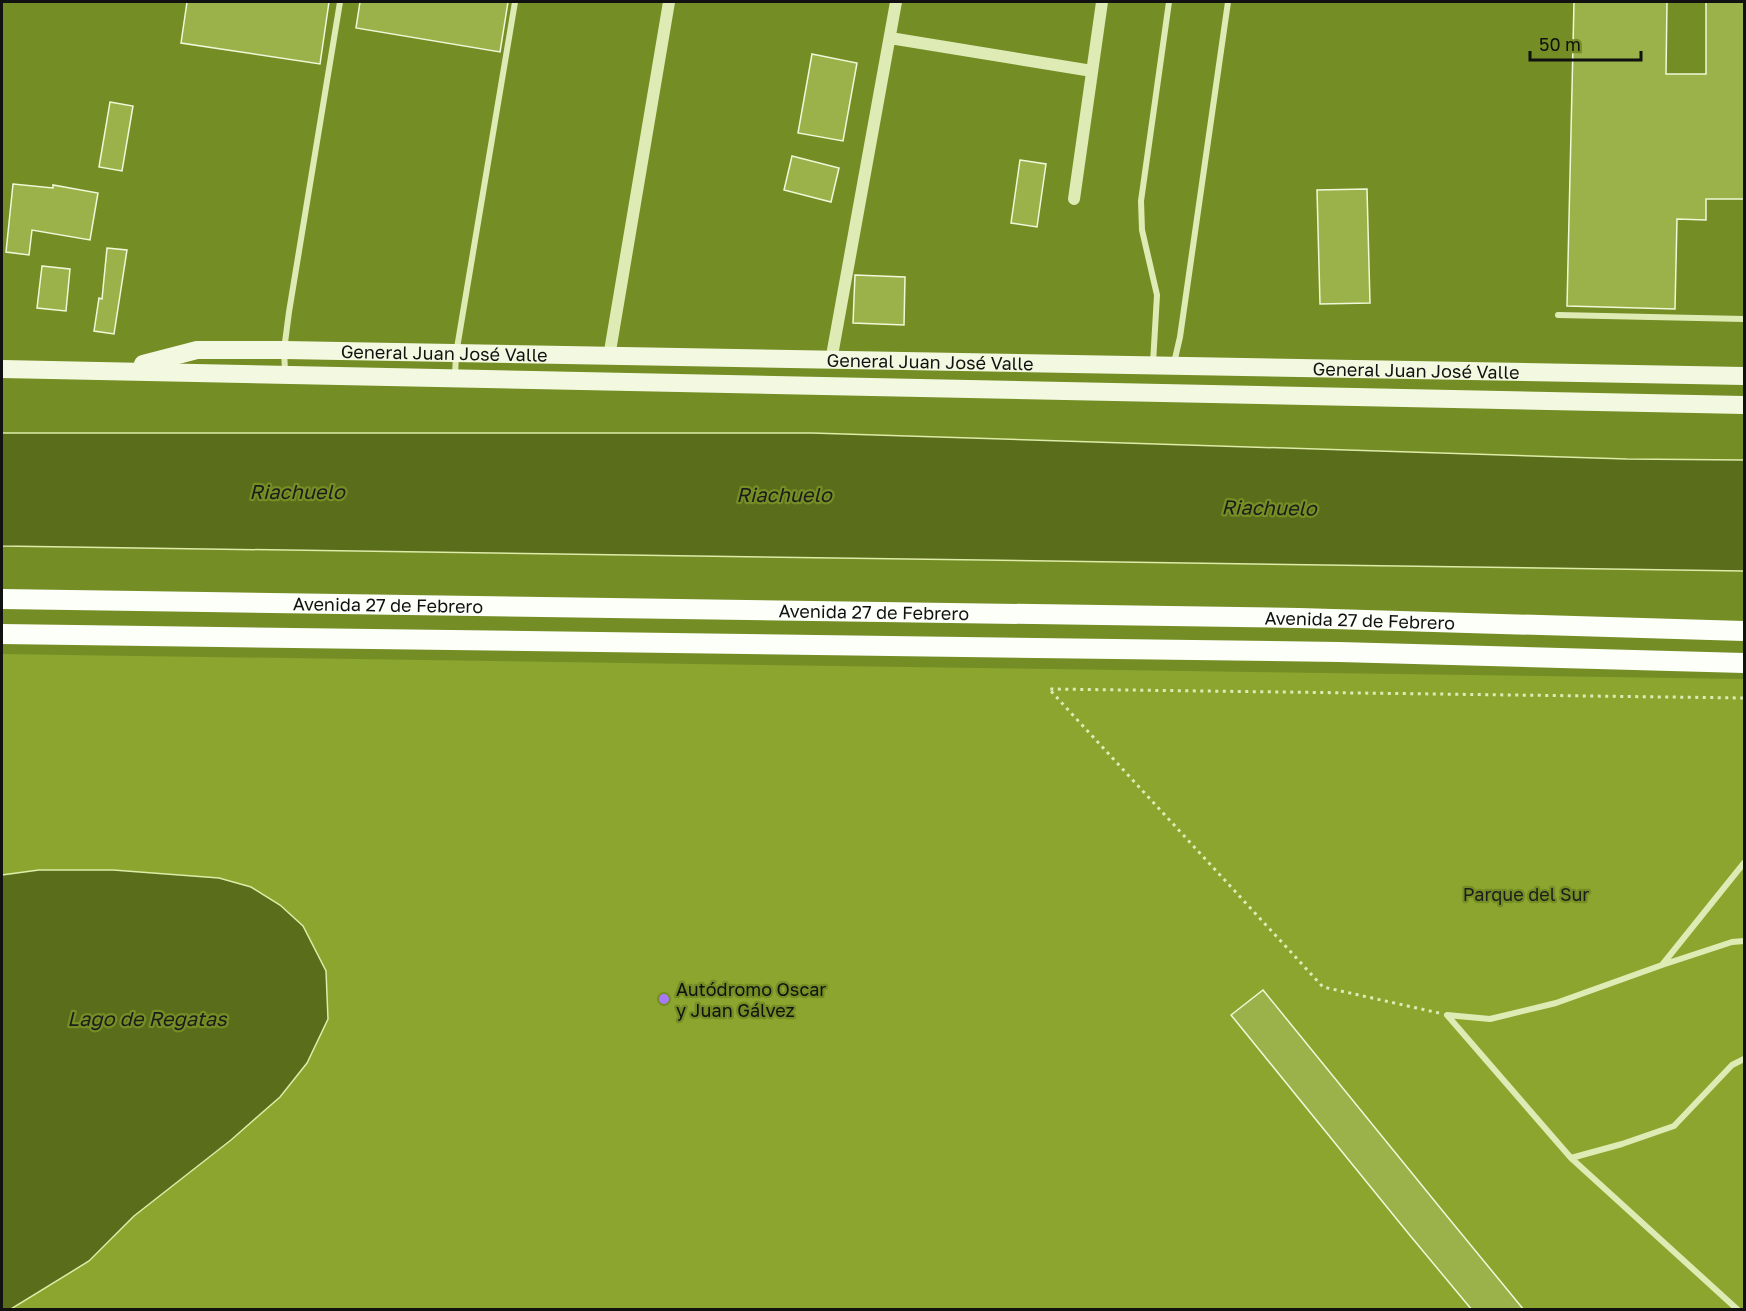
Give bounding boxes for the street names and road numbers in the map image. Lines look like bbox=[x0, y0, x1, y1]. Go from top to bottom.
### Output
street label: General Juan José Valle bbox=[341, 340, 548, 366]
street label: General Juan José Valle bbox=[826, 349, 1034, 374]
street label: General Juan José Valle bbox=[1312, 357, 1520, 383]
street label: Avenida 27 de Febrero bbox=[293, 592, 483, 617]
street label: Avenida 27 de Febrero bbox=[779, 599, 969, 624]
street label: Avenida 27 de Febrero bbox=[1265, 606, 1455, 634]

